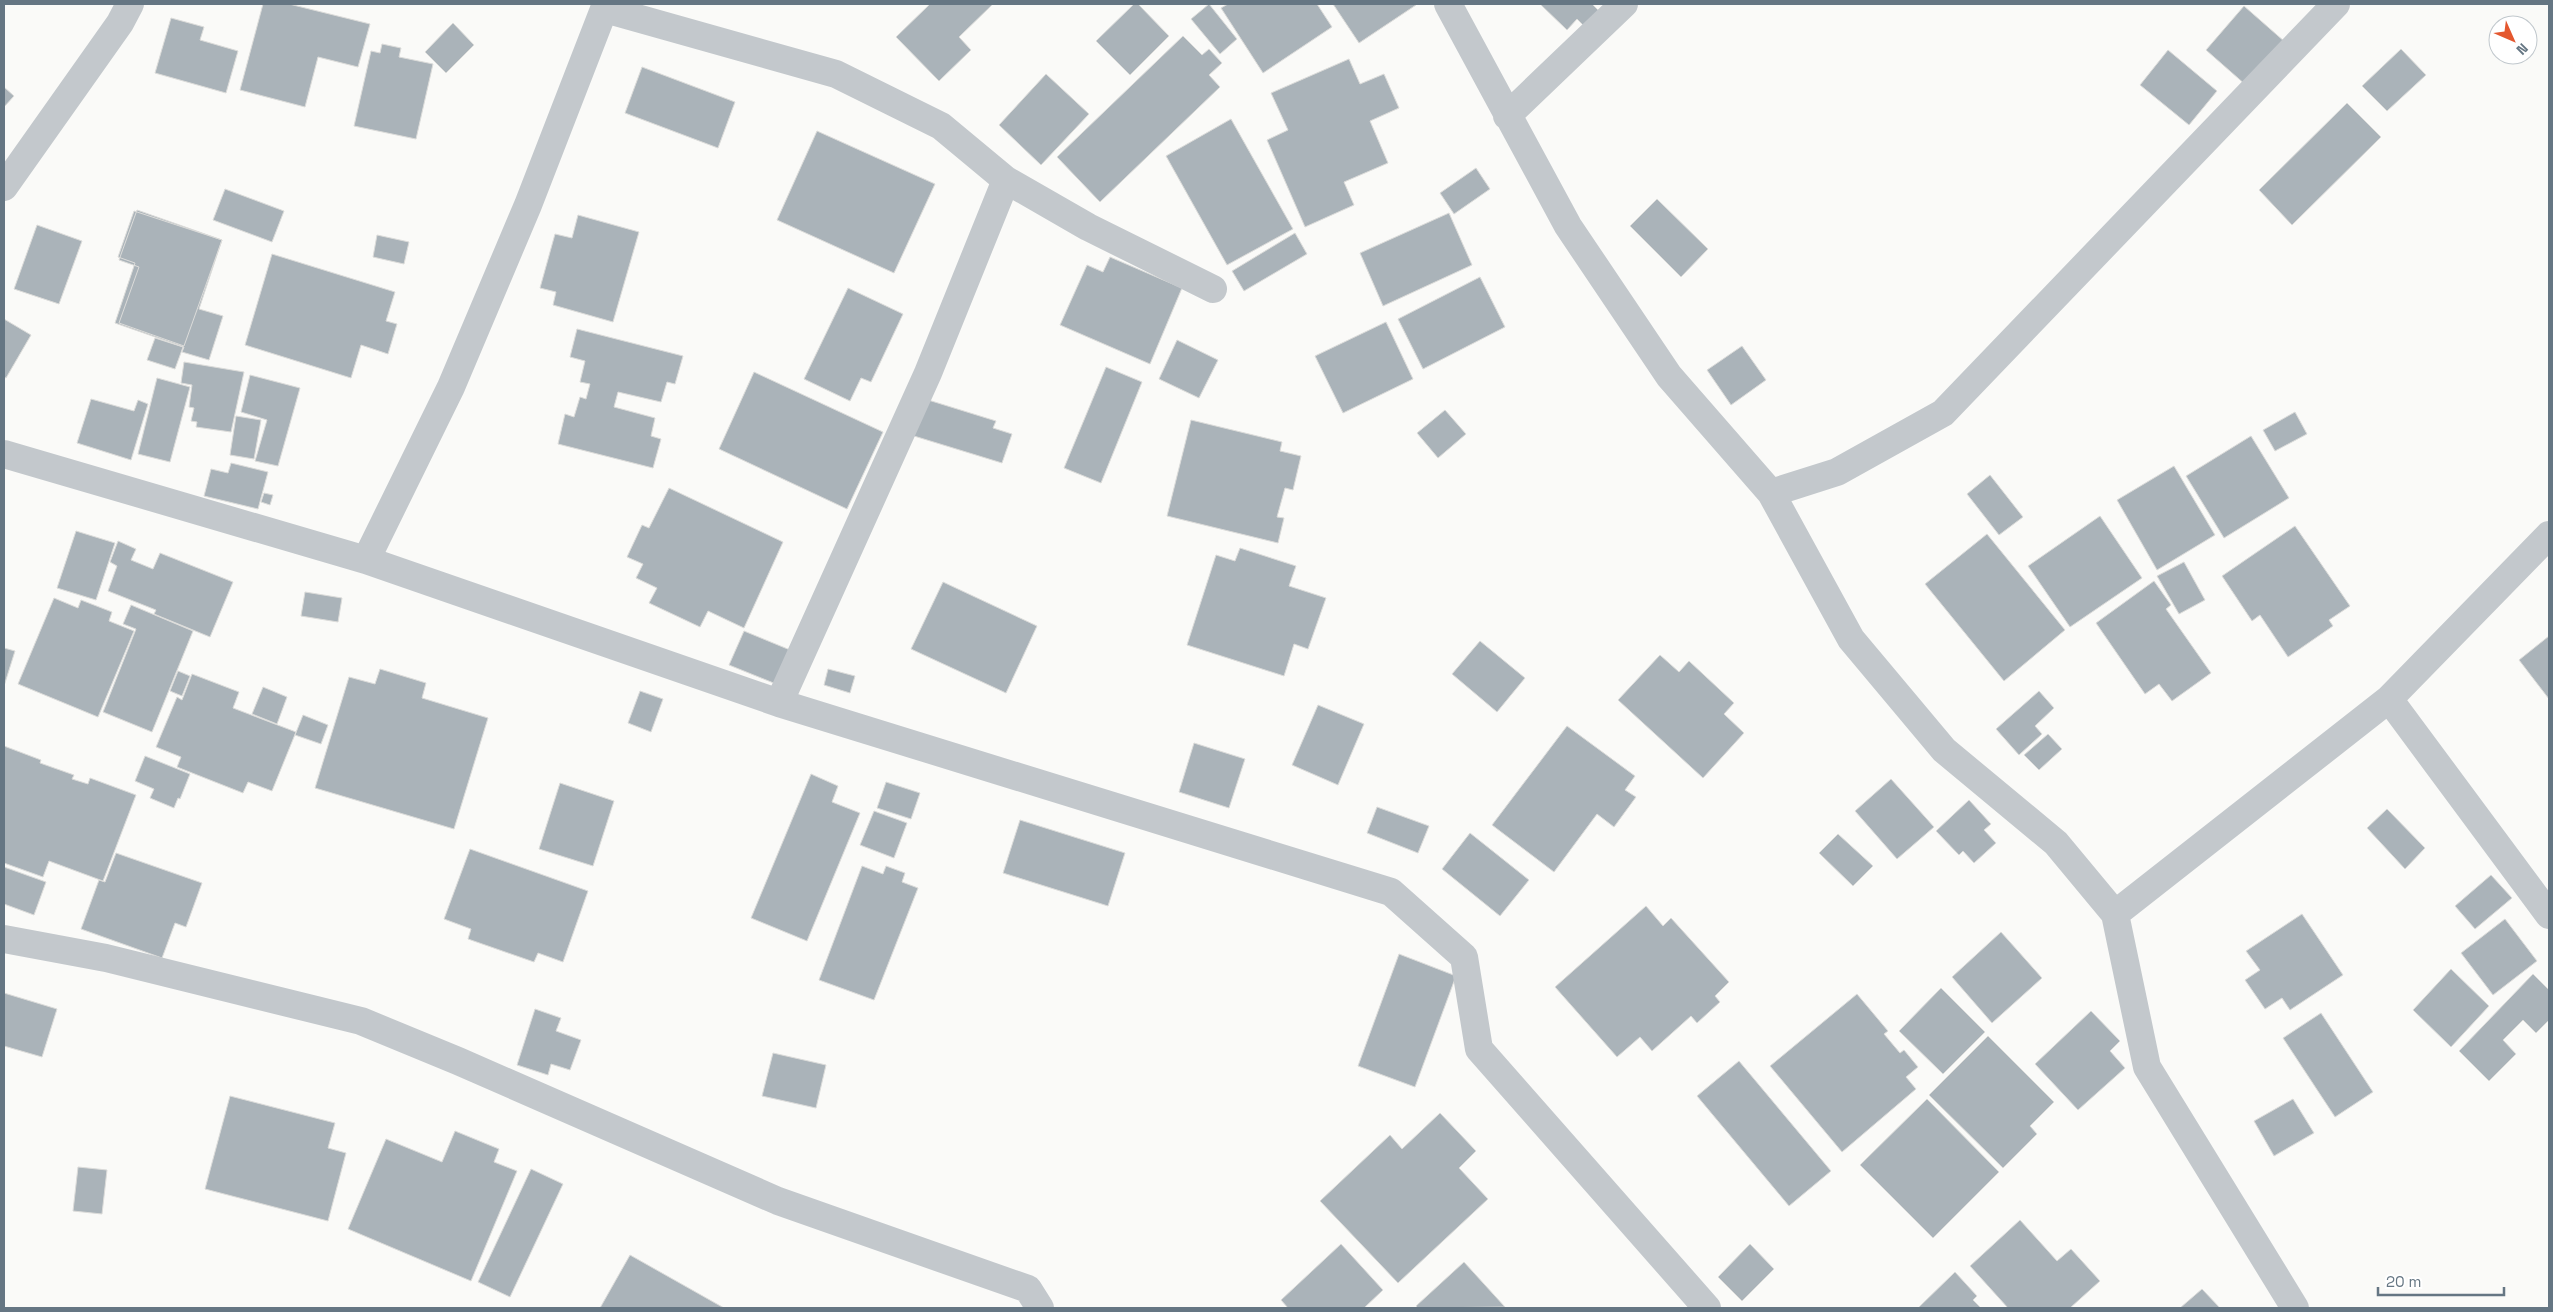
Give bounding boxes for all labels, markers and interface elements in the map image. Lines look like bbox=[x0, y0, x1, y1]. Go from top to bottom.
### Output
north arrow bbox=[2488, 15, 2538, 65]
text: N bbox=[2513, 40, 2532, 59]
scale bar bbox=[2378, 1264, 2504, 1296]
text: 20 m bbox=[2386, 1272, 2421, 1291]

